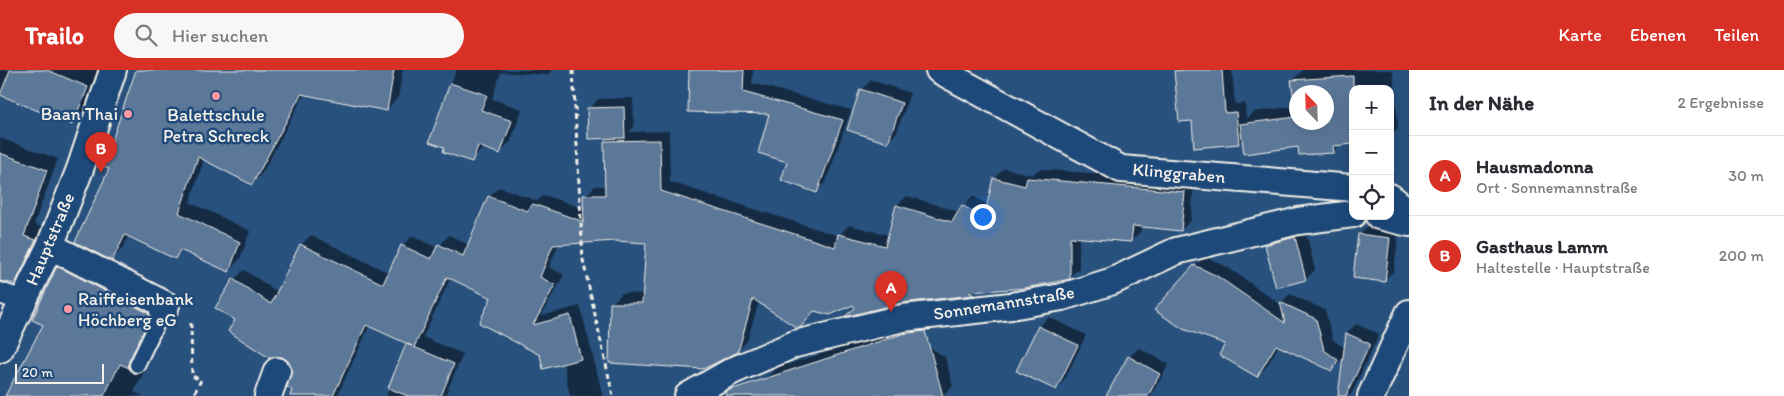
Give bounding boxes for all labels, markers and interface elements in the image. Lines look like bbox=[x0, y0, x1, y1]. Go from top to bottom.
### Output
search box bbox=[114, 13, 464, 58]
text: Trailo bbox=[25, 21, 84, 50]
icon: search bbox=[132, 21, 160, 49]
text: Hier suchen bbox=[172, 24, 268, 47]
text: Karte bbox=[1559, 24, 1602, 46]
text: Ebenen bbox=[1630, 24, 1686, 46]
text: Teilen bbox=[1714, 24, 1759, 46]
north arrow bbox=[1289, 85, 1334, 130]
map controls bbox=[1349, 85, 1394, 220]
button: + bbox=[1349, 85, 1394, 130]
marker: Balettschule Petra Schreck bbox=[210, 90, 222, 102]
text: In der Nähe bbox=[1429, 90, 1534, 115]
text: 2 Ergebnisse bbox=[1678, 93, 1764, 112]
place label: Baan Thai bbox=[41, 103, 118, 125]
place label: Balettschule Petra Schreck bbox=[163, 104, 270, 147]
marker: Baan Thai bbox=[122, 108, 134, 120]
button: − bbox=[1349, 130, 1394, 175]
pin: B bbox=[85, 132, 117, 173]
text: Hausmadonna bbox=[1476, 155, 1593, 178]
street label: Klinggraben bbox=[1132, 158, 1226, 188]
text: A bbox=[1440, 166, 1450, 185]
text: 30 m bbox=[1728, 166, 1764, 185]
button: locate bbox=[1349, 175, 1394, 220]
text: Ort · Sonnemannstraße bbox=[1476, 178, 1638, 197]
street label: Hauptstraße bbox=[21, 189, 79, 289]
your location bbox=[970, 204, 996, 230]
text: Gasthaus Lamm bbox=[1476, 235, 1608, 258]
text: B bbox=[1440, 246, 1450, 265]
text: 200 m bbox=[1719, 246, 1764, 265]
text: Haltestelle · Hauptstraße bbox=[1476, 258, 1650, 277]
pin: A bbox=[875, 271, 907, 312]
street label: Sonnemannstraße bbox=[932, 281, 1076, 325]
place label: Raiffeisenbank Höchberg eG bbox=[78, 288, 194, 331]
marker: Raiffeisenbank Höchberg eG bbox=[62, 303, 74, 315]
scale bar bbox=[15, 361, 104, 384]
text: 20 m bbox=[22, 364, 53, 381]

